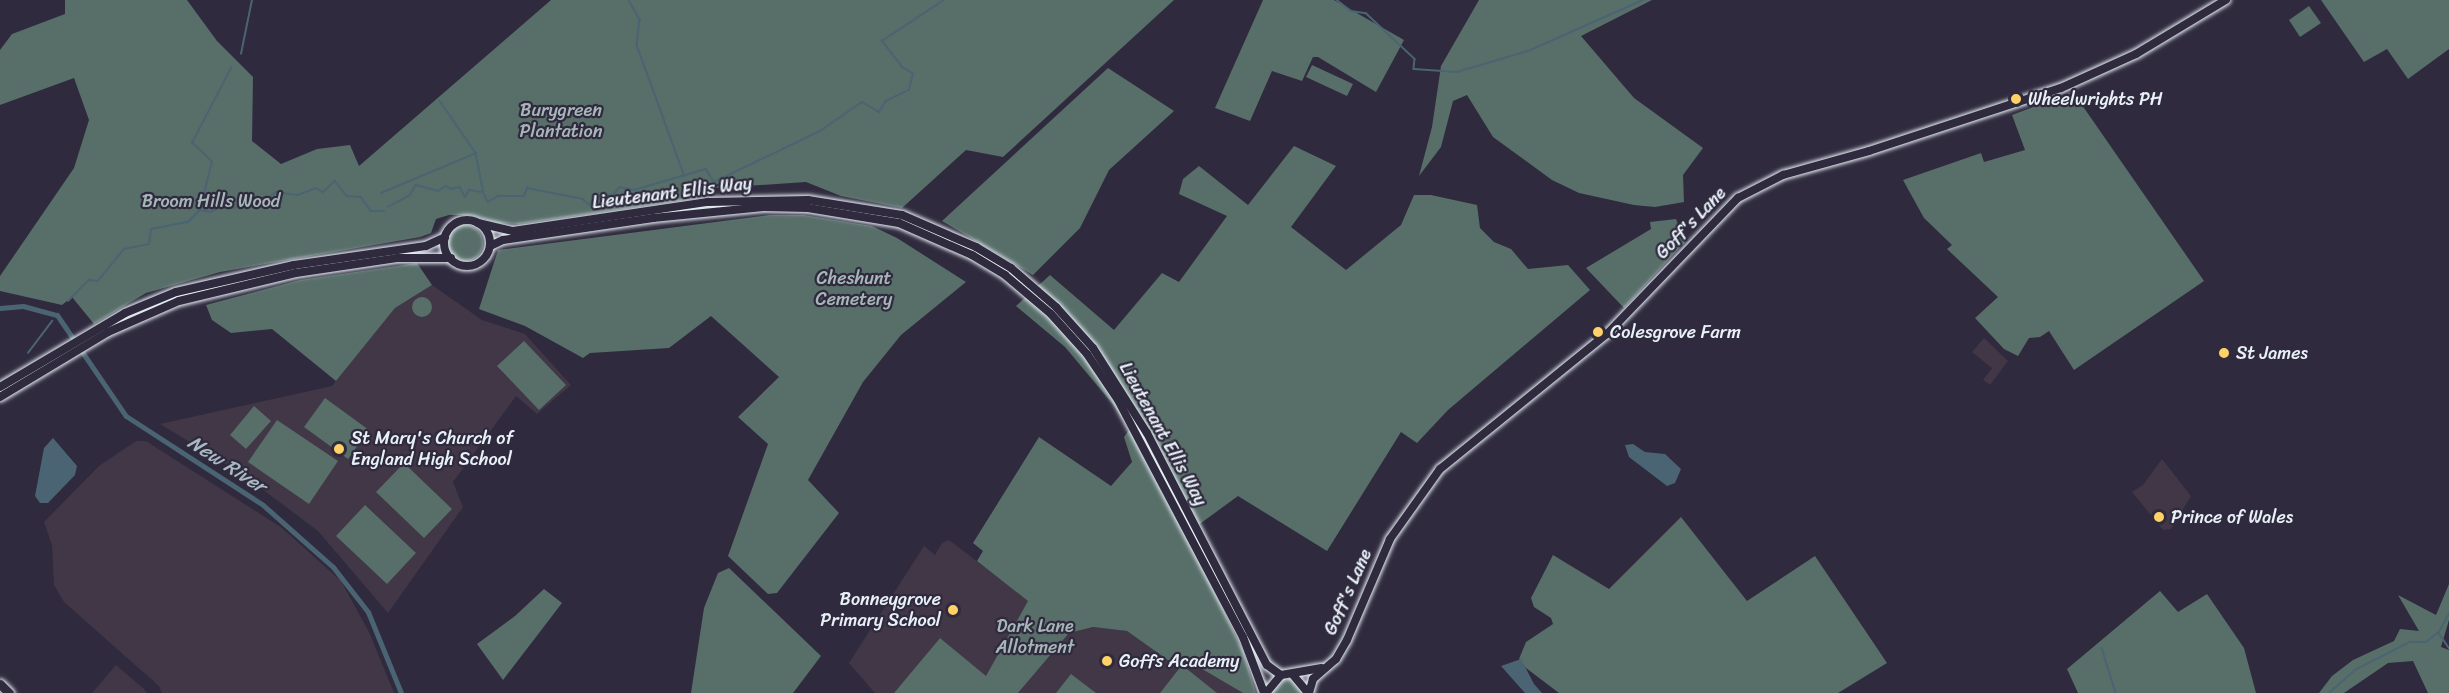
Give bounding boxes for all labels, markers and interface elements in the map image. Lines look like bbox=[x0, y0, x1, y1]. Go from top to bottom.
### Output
place label: Wheelwrights PH bbox=[2028, 88, 2163, 110]
marker: Wheelwrights PH bbox=[2009, 92, 2023, 106]
park label: Burygreen Plantation bbox=[520, 100, 602, 142]
street label: Lieutenant Ellis Way bbox=[591, 173, 753, 213]
street label: Goff's Lane bbox=[1651, 182, 1731, 264]
park label: Broom Hills Wood bbox=[142, 190, 280, 212]
park label: Cheshunt Cemetery bbox=[816, 268, 892, 310]
place label: Colesgrove Farm bbox=[1610, 321, 1741, 343]
marker: Colesgrove Farm bbox=[1591, 325, 1605, 339]
place label: St James bbox=[2236, 342, 2309, 364]
marker: St James bbox=[2217, 346, 2231, 360]
street label: Lieutenant Ellis Way bbox=[1115, 359, 1211, 509]
place label: St Mary's Church of England High School bbox=[351, 428, 512, 470]
water label: New River bbox=[183, 430, 271, 498]
marker: St Mary's Church of England High School bbox=[332, 442, 346, 456]
place label: Prince of Wales bbox=[2171, 506, 2294, 528]
marker: Prince of Wales bbox=[2152, 510, 2166, 524]
street label: Goff's Lane bbox=[1319, 545, 1377, 639]
place label: Bonneygrove Primary School bbox=[820, 589, 941, 632]
marker: Bonneygrove Primary School bbox=[946, 603, 960, 617]
park label: Dark Lane Allotment bbox=[996, 616, 1074, 658]
place label: Goffs Academy bbox=[1119, 650, 1240, 672]
marker: Goffs Academy bbox=[1100, 654, 1114, 668]

